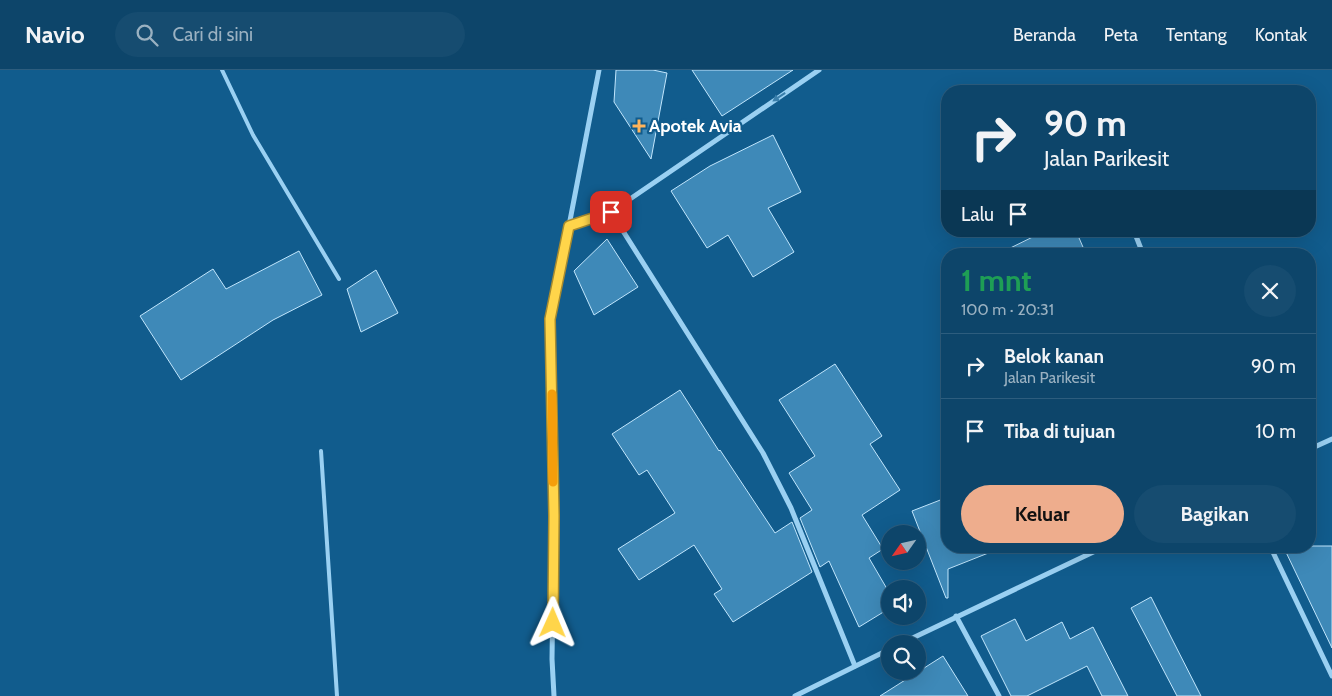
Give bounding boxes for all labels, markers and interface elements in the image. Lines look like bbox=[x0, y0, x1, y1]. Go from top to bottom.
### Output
search box bbox=[115, 12, 465, 57]
text: Navio bbox=[25, 20, 85, 49]
icon: search bbox=[133, 21, 161, 49]
text: Cari di sini bbox=[173, 23, 253, 46]
text: Beranda bbox=[1013, 24, 1076, 46]
text: Peta bbox=[1104, 24, 1138, 46]
text: Tentang bbox=[1166, 24, 1227, 46]
text: Kontak bbox=[1255, 24, 1307, 46]
one-way arrow bbox=[772, 92, 786, 102]
text: 90 m bbox=[1044, 102, 1127, 145]
icon: right bbox=[961, 105, 1026, 170]
place label: Apotek Avia bbox=[649, 115, 742, 137]
marker: Apotek Avia bbox=[633, 120, 645, 132]
text: Jalan Parikesit bbox=[1044, 145, 1169, 172]
pin bbox=[590, 191, 632, 233]
icon: arrive bbox=[597, 198, 625, 226]
icon: arrive bbox=[1004, 200, 1032, 228]
text: Lalu bbox=[961, 203, 994, 226]
text: 1 mnt bbox=[961, 262, 1032, 299]
button: close bbox=[1244, 265, 1296, 317]
text: 100 m · 20:31 bbox=[961, 300, 1054, 319]
text: Belok kanan bbox=[1004, 345, 1104, 368]
icon: right bbox=[961, 352, 989, 380]
text: 90 m bbox=[1251, 355, 1296, 378]
text: Jalan Parikesit bbox=[1004, 368, 1095, 387]
icon: arrive bbox=[961, 417, 989, 445]
text: Tiba di tujuan bbox=[1004, 420, 1115, 443]
text: 10 m bbox=[1256, 420, 1296, 443]
button: Keluar bbox=[961, 485, 1124, 543]
button: Bagikan bbox=[1134, 485, 1296, 543]
north arrow bbox=[881, 525, 926, 570]
map controls bbox=[881, 525, 926, 680]
button: sound bbox=[881, 580, 926, 625]
position arrow bbox=[526, 596, 578, 648]
button: search bbox=[881, 635, 926, 680]

